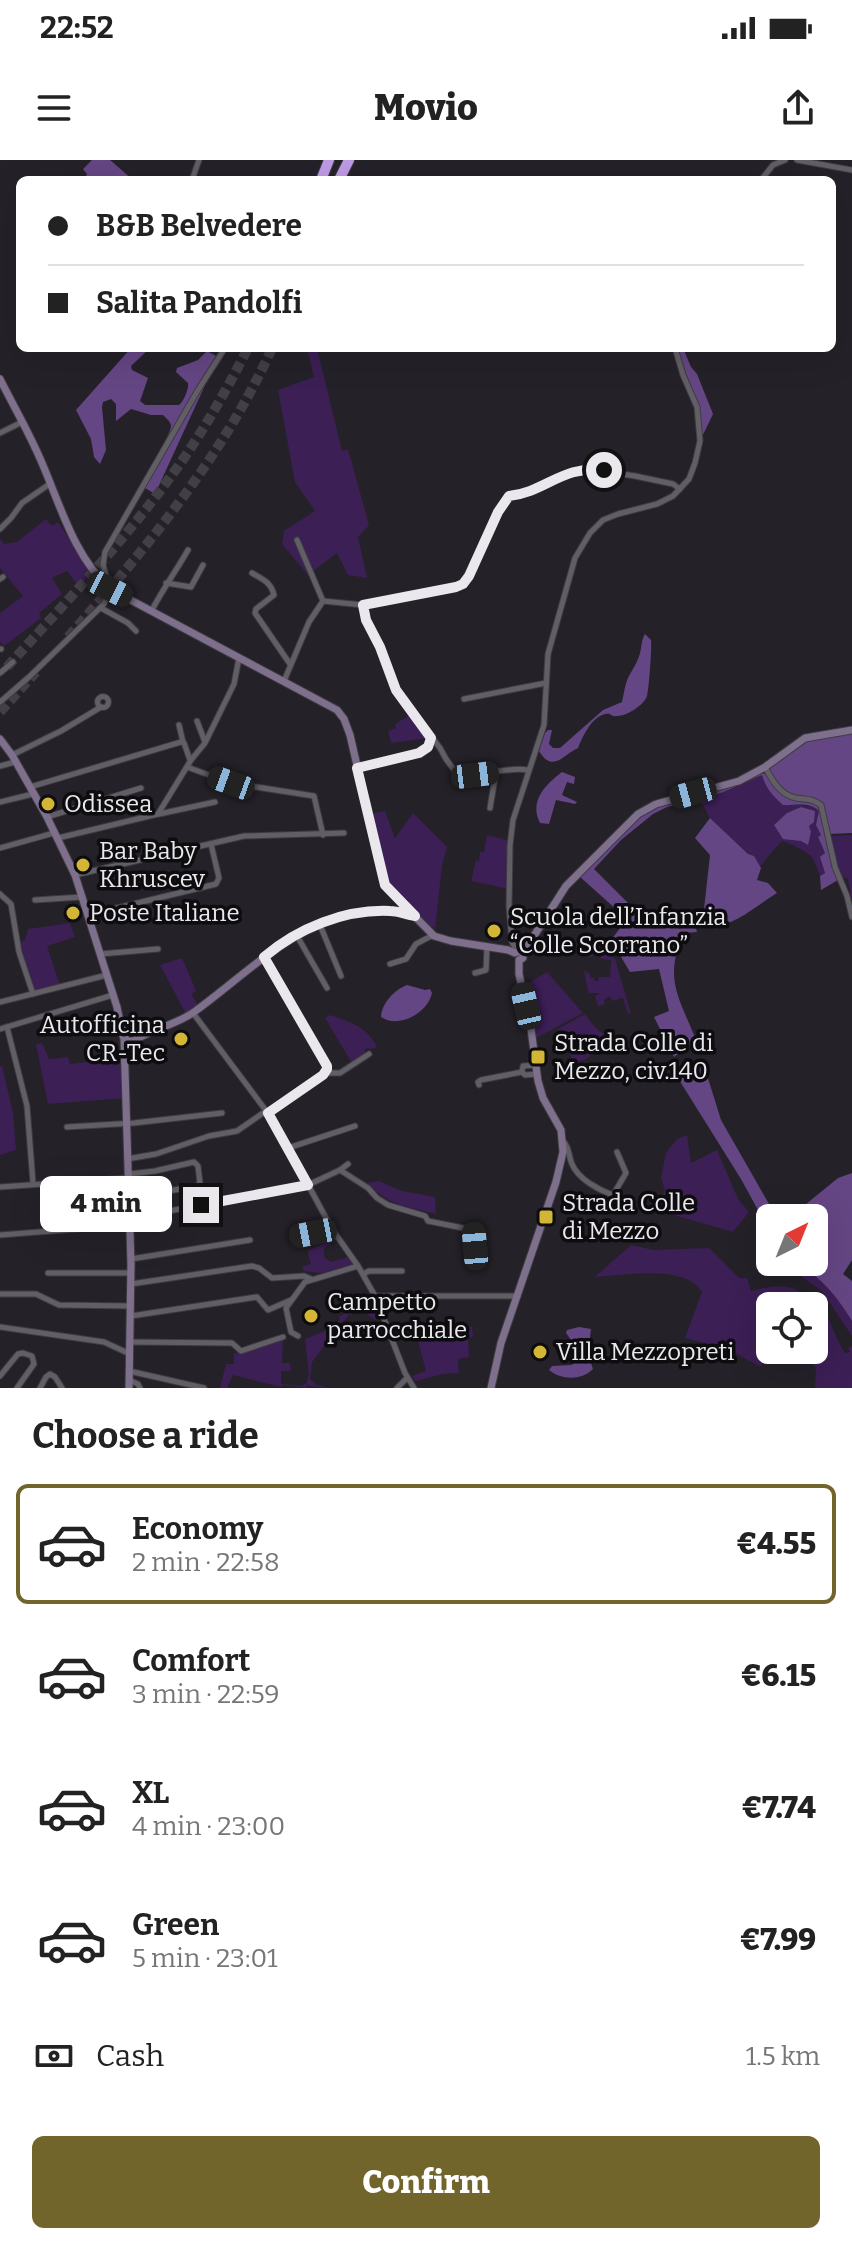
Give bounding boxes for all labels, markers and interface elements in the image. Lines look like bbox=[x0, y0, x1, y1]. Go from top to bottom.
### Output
text: 22:52 bbox=[40, 10, 114, 46]
icon: menu bbox=[32, 86, 76, 130]
text: Movio bbox=[374, 86, 478, 130]
icon: share bbox=[776, 86, 820, 130]
text: B&B Belvedere bbox=[96, 208, 302, 244]
text: Salita Pandolfi bbox=[96, 285, 302, 321]
route start bbox=[586, 452, 622, 488]
car bbox=[83, 567, 137, 611]
car bbox=[450, 760, 500, 790]
car bbox=[204, 764, 258, 802]
car bbox=[667, 775, 719, 811]
place label: Odissea bbox=[64, 790, 152, 818]
marker: Odissea bbox=[39, 795, 57, 813]
place label: Bar Baby Khruscev bbox=[99, 837, 205, 893]
marker: Bar Baby Khruscev bbox=[74, 856, 92, 874]
place label: Poste Italiane bbox=[89, 899, 240, 927]
place label: Scuola dell’Infanzia “Colle Scorrano” bbox=[510, 903, 726, 959]
marker: Poste Italiane bbox=[64, 904, 82, 922]
marker: Scuola dell’Infanzia “Colle Scorrano” bbox=[485, 922, 503, 940]
car bbox=[509, 980, 543, 1032]
place label: Autofficina CR-Tec bbox=[40, 1011, 165, 1067]
place label: Strada Colle di Mezzo, civ.140 bbox=[554, 1029, 713, 1085]
marker: Autofficina CR-Tec bbox=[172, 1030, 190, 1048]
marker: Strada Colle di Mezzo, civ.140 bbox=[529, 1048, 547, 1066]
callout: 4 min bbox=[41, 1177, 173, 1233]
route end bbox=[183, 1187, 219, 1223]
text: 4 min bbox=[71, 1188, 141, 1219]
place label: Strada Colle di Mezzo bbox=[562, 1189, 695, 1245]
north arrow bbox=[756, 1204, 828, 1276]
map controls bbox=[756, 1204, 828, 1364]
marker: Strada Colle di Mezzo bbox=[537, 1208, 555, 1226]
car bbox=[287, 1217, 339, 1249]
car bbox=[461, 1221, 489, 1271]
place label: Campetto parrocchiale bbox=[327, 1288, 467, 1344]
button: locate bbox=[756, 1292, 828, 1364]
marker: Campetto parrocchiale bbox=[302, 1307, 320, 1325]
place label: Villa Mezzopreti bbox=[556, 1338, 734, 1366]
marker: Villa Mezzopreti bbox=[531, 1343, 549, 1361]
text: Choose a ride bbox=[32, 1414, 259, 1458]
icon: car bbox=[36, 1508, 108, 1580]
text: Economy bbox=[132, 1511, 263, 1547]
text: €4.55 bbox=[737, 1526, 816, 1562]
text: 2 min · 22:58 bbox=[132, 1547, 280, 1578]
icon: car bbox=[36, 1640, 108, 1712]
text: Comfort bbox=[132, 1643, 250, 1679]
text: €6.15 bbox=[741, 1658, 816, 1694]
text: 3 min · 22:59 bbox=[132, 1679, 280, 1710]
icon: car bbox=[36, 1772, 108, 1844]
text: XL bbox=[132, 1775, 169, 1811]
text: €7.74 bbox=[742, 1790, 816, 1826]
text: 4 min · 23:00 bbox=[132, 1811, 285, 1842]
icon: car bbox=[36, 1904, 108, 1976]
text: Green bbox=[132, 1907, 219, 1943]
text: €7.99 bbox=[740, 1922, 816, 1958]
text: 5 min · 23:01 bbox=[132, 1943, 278, 1974]
icon: cash bbox=[32, 2034, 76, 2078]
text: Cash bbox=[96, 2038, 164, 2074]
text: 1.5 km bbox=[746, 2041, 820, 2072]
button: Confirm bbox=[32, 2136, 820, 2228]

